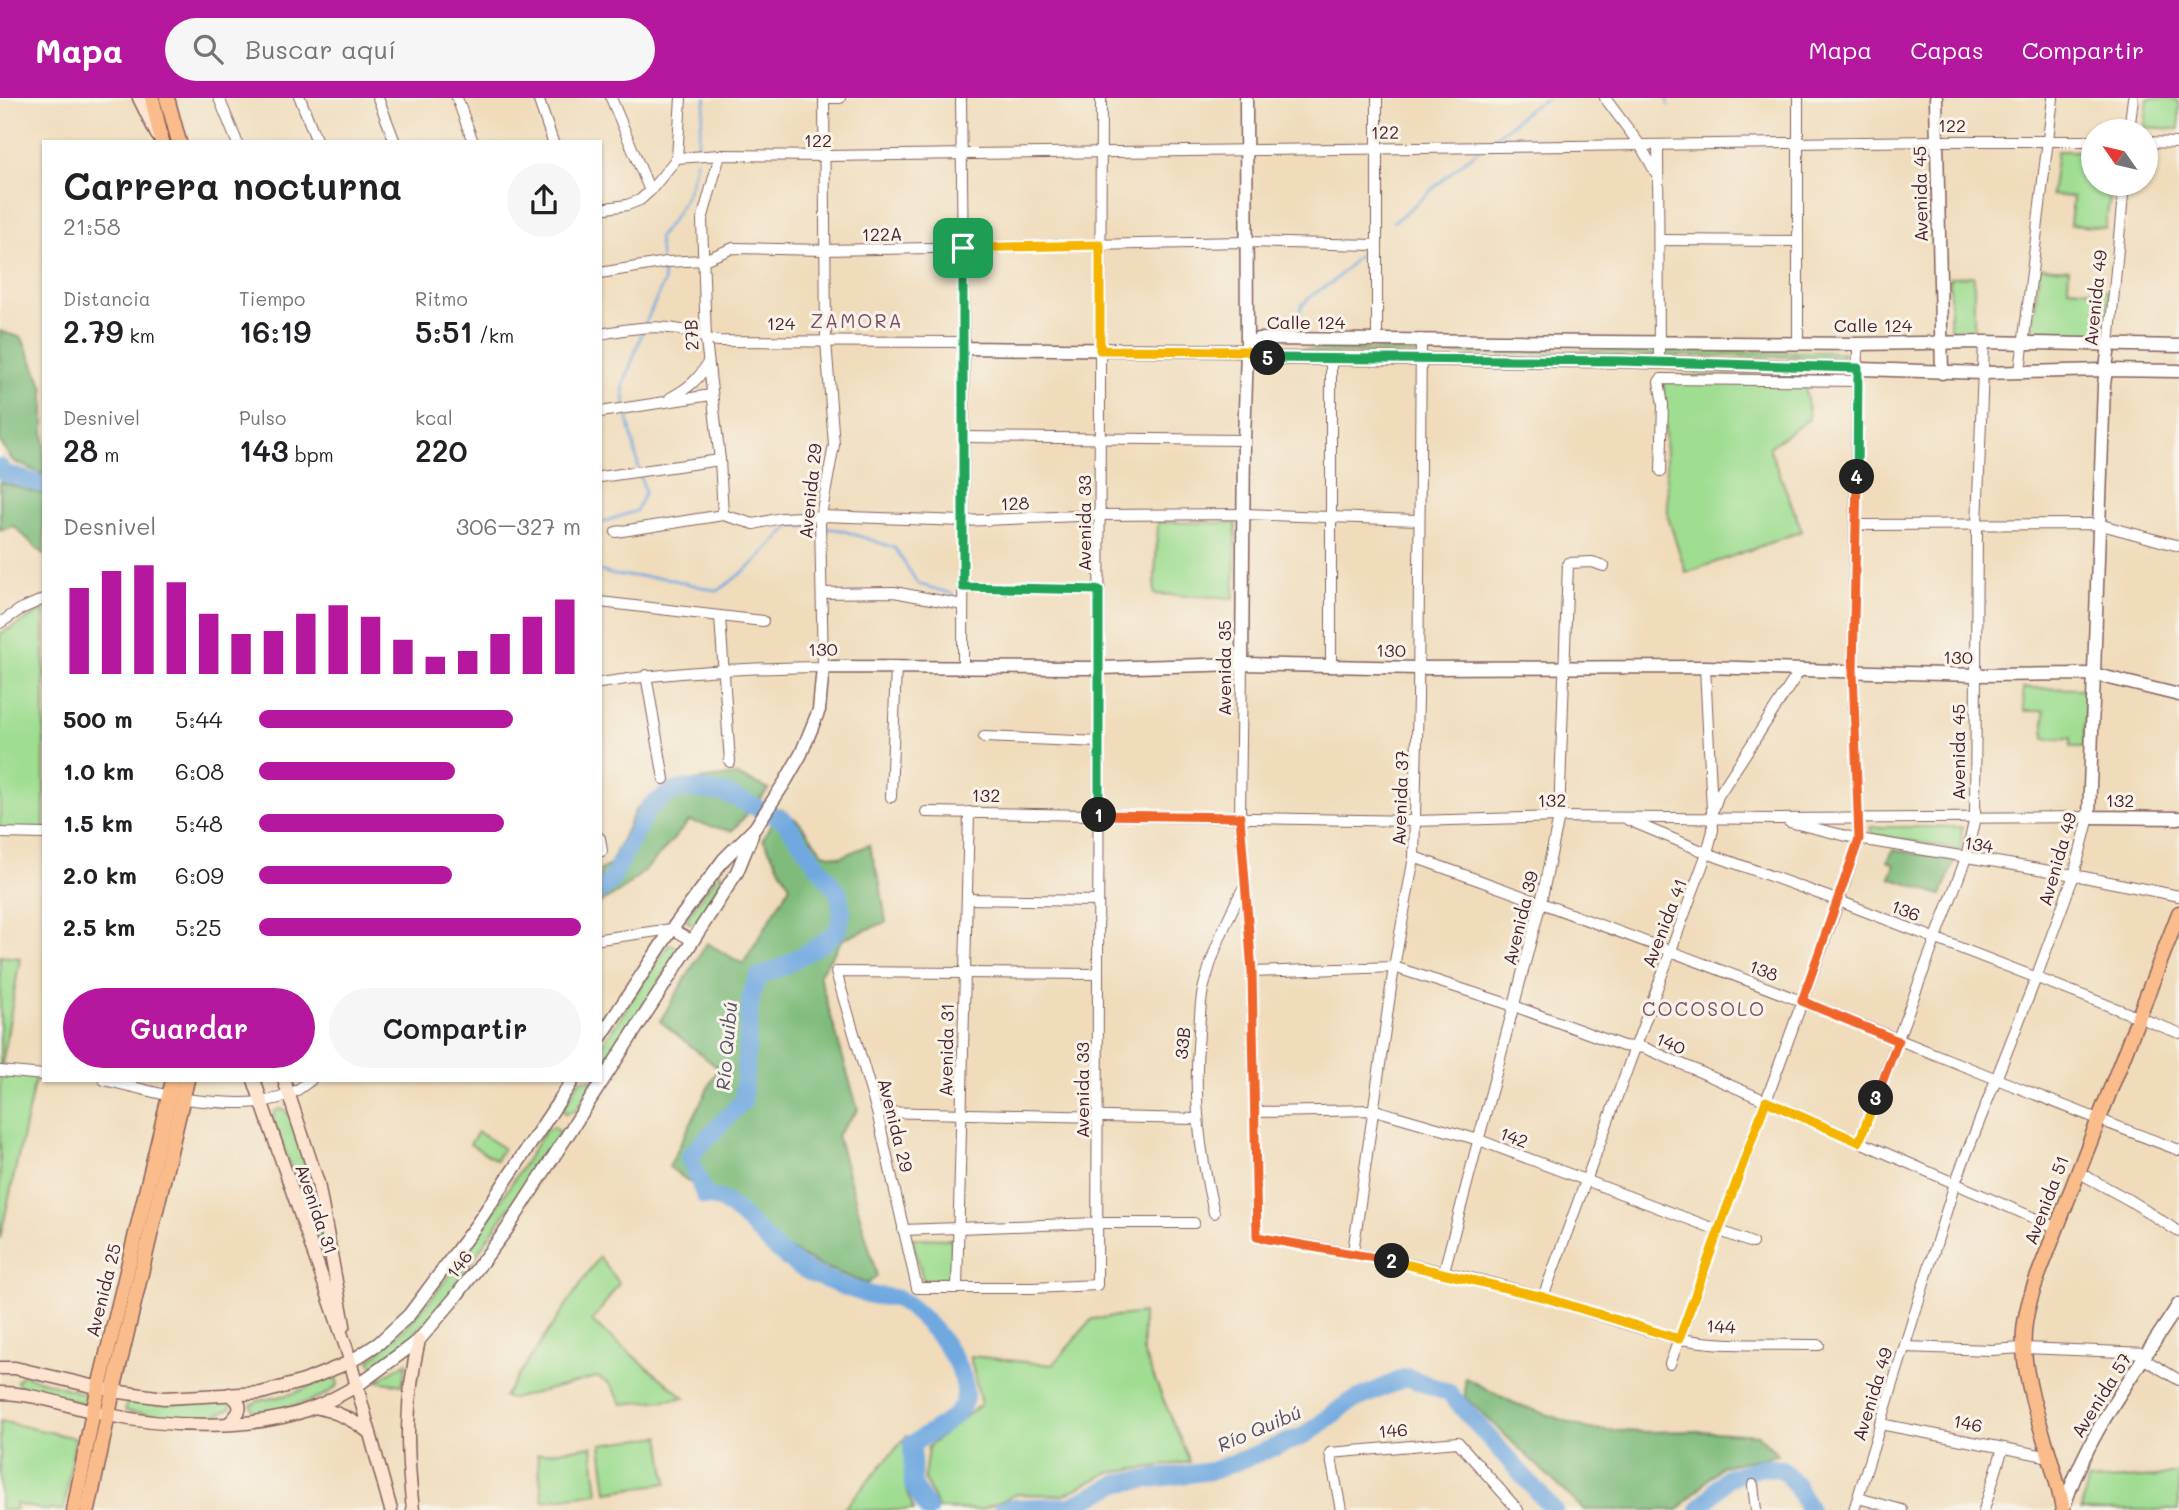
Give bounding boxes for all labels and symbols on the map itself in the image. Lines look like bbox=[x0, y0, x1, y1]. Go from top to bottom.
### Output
street label: 122 bbox=[1938, 113, 1966, 137]
north arrow bbox=[2081, 119, 2158, 196]
street label: 122 bbox=[1371, 120, 1399, 144]
street label: 122 bbox=[804, 128, 832, 152]
street label: Avenida 45 bbox=[1907, 146, 1933, 242]
pin bbox=[933, 218, 993, 278]
street label: 122A bbox=[862, 222, 902, 246]
street label: Avenida 49 bbox=[2078, 248, 2112, 347]
district label: ZAMORA bbox=[810, 308, 904, 333]
street label: Calle 124 bbox=[1267, 310, 1346, 334]
street label: 124 bbox=[767, 311, 796, 335]
street label: Calle 124 bbox=[1834, 313, 1913, 337]
street label: 27B bbox=[678, 319, 704, 351]
pin: 5 bbox=[1250, 341, 1286, 376]
street label: Avenida 29 bbox=[793, 442, 827, 540]
pin: 4 bbox=[1840, 460, 1874, 494]
street label: Avenida 33 bbox=[1072, 475, 1096, 571]
street label: 128 bbox=[1000, 490, 1030, 515]
street label: Avenida 35 bbox=[1212, 620, 1236, 716]
street label: 130 bbox=[808, 637, 838, 661]
street label: 130 bbox=[1376, 638, 1406, 662]
street label: 130 bbox=[1943, 645, 1973, 669]
street label: Avenida 45 bbox=[1946, 704, 1970, 800]
street label: Avenida 37 bbox=[1386, 750, 1414, 846]
street label: 132 bbox=[971, 783, 1001, 807]
street label: 132 bbox=[1537, 788, 1567, 812]
street label: 132 bbox=[2106, 788, 2134, 812]
pin: 1 bbox=[1082, 798, 1116, 832]
street label: Avenida 49 bbox=[2032, 809, 2082, 909]
street label: 134 bbox=[1963, 830, 1996, 858]
street label: Avenida 39 bbox=[1497, 868, 1543, 968]
street label: Avenida 41 bbox=[1636, 875, 1692, 971]
street label: 136 bbox=[1888, 894, 1924, 926]
street label: 138 bbox=[1746, 954, 1782, 987]
district label: COCOSOLO bbox=[1642, 996, 1766, 1021]
water label: Río Quibú bbox=[710, 1001, 742, 1091]
street label: Avenida 31 bbox=[933, 1003, 959, 1097]
street label: 33B bbox=[1169, 1026, 1195, 1060]
street label: 140 bbox=[1653, 1026, 1689, 1060]
street label: Avenida 33 bbox=[1070, 1042, 1094, 1138]
street label: Avenida 29 bbox=[873, 1076, 919, 1175]
pin: 3 bbox=[1858, 1080, 1894, 1116]
street label: 142 bbox=[1496, 1121, 1532, 1153]
street label: Avenida 51 bbox=[2018, 1152, 2074, 1248]
street label: Avenida 31 bbox=[290, 1161, 344, 1257]
street label: Avenida 25 bbox=[80, 1241, 126, 1339]
pin: 2 bbox=[1374, 1244, 1410, 1278]
street label: 146 bbox=[441, 1245, 477, 1283]
street label: 144 bbox=[1706, 1313, 1737, 1339]
street label: Avenida 49 bbox=[1846, 1344, 1898, 1444]
street label: Avenida 57 bbox=[2065, 1348, 2137, 1442]
water label: Río Quibú bbox=[1213, 1399, 1305, 1457]
street label: 146 bbox=[1951, 1408, 1985, 1438]
street label: 146 bbox=[1377, 1417, 1409, 1443]

